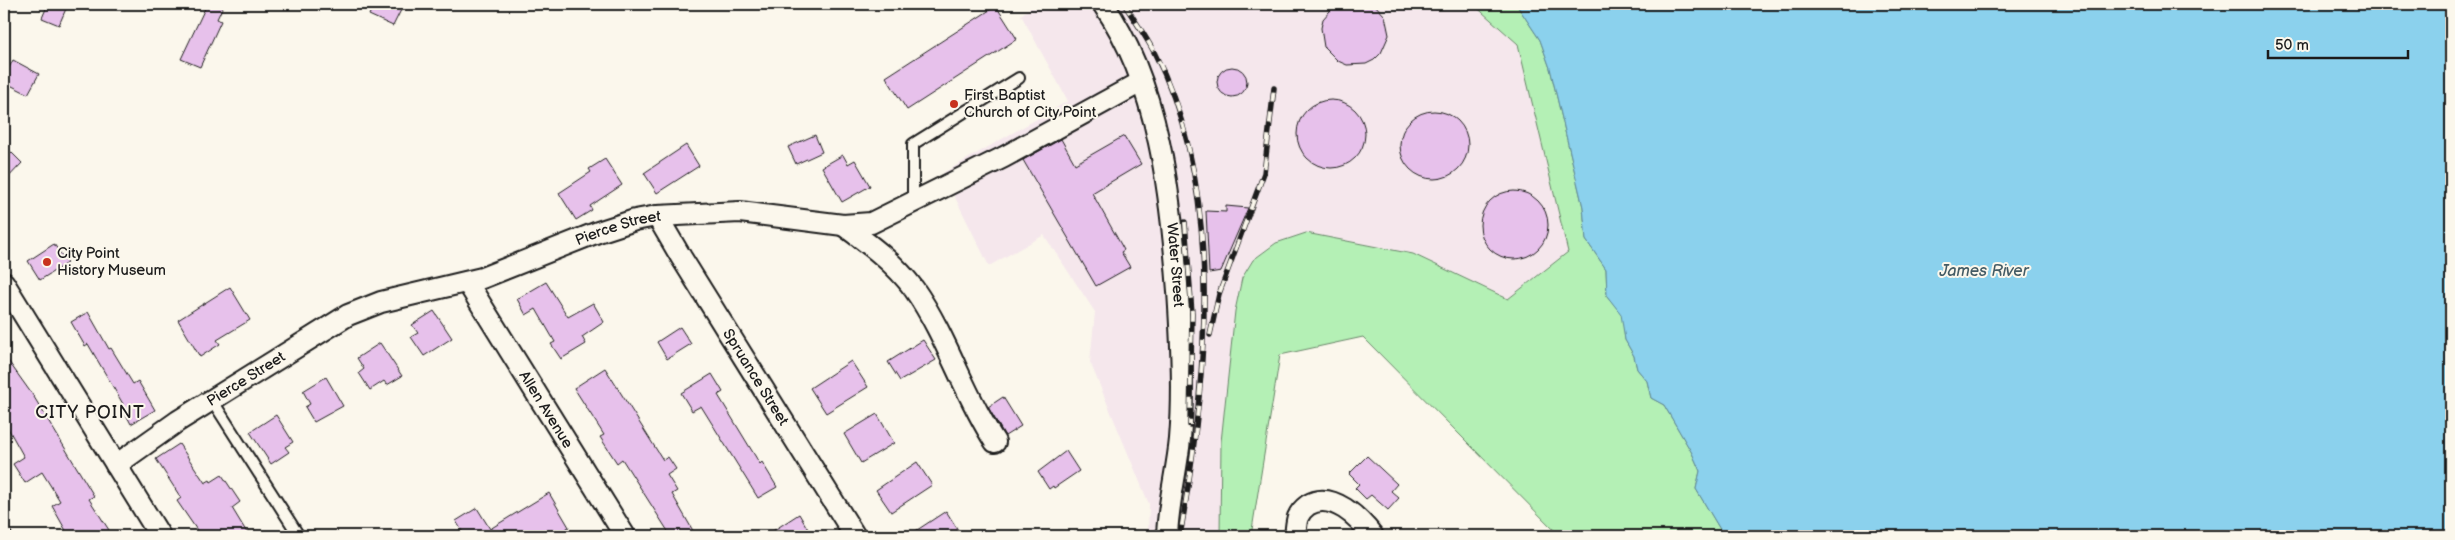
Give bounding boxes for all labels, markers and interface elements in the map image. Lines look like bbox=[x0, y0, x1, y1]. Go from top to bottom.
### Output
scale bar bbox=[2268, 28, 2408, 60]
text: 50 m bbox=[2275, 36, 2309, 55]
place label: First Baptist Church of City Point bbox=[964, 86, 1097, 122]
marker: First Baptist Church of City Point bbox=[948, 98, 960, 110]
street label: Pierce Street bbox=[572, 207, 662, 250]
street label: Water Street bbox=[1162, 222, 1188, 308]
place label: City Point History Museum bbox=[57, 244, 166, 280]
marker: City Point History Museum bbox=[41, 256, 53, 268]
water label: James River bbox=[1939, 262, 2030, 281]
street label: Spruance Street bbox=[718, 325, 793, 430]
street label: Pierce Street bbox=[203, 347, 289, 411]
street label: Allen Avenue bbox=[515, 367, 577, 452]
district label: CITY POINT bbox=[35, 402, 145, 423]

